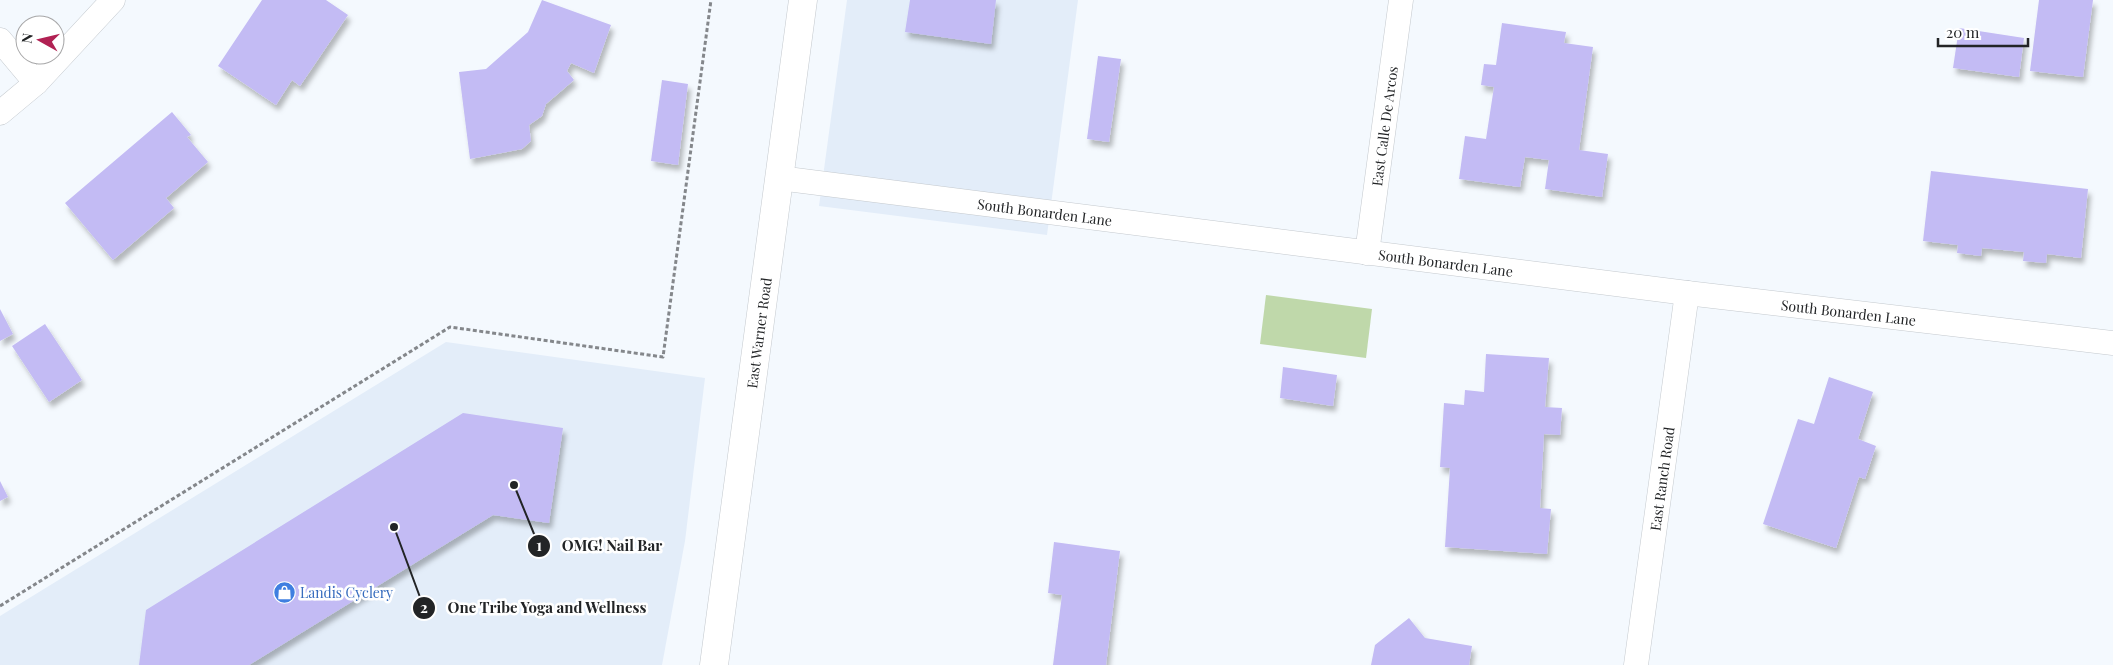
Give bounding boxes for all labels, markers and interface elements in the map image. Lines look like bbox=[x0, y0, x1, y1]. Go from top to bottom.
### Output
north arrow bbox=[15, 15, 65, 65]
scale bar bbox=[1938, 15, 2028, 47]
text: 20 m bbox=[1946, 22, 1980, 42]
text: N bbox=[17, 32, 37, 44]
street label: East Calle De Arcos bbox=[1367, 65, 1402, 187]
street label: South Bonarden Lane bbox=[976, 194, 1113, 230]
street label: South Bonarden Lane bbox=[1377, 244, 1514, 280]
street label: East Warner Road bbox=[742, 276, 775, 389]
street label: South Bonarden Lane bbox=[1780, 295, 1917, 329]
street label: East Ranch Road bbox=[1645, 426, 1678, 532]
callout: OMG! Nail Bar bbox=[526, 531, 672, 561]
text: 1 bbox=[536, 535, 542, 555]
text: OMG! Nail Bar bbox=[562, 535, 662, 555]
shop icon: Landis Cyclery bbox=[272, 580, 296, 604]
place label: Landis Cyclery bbox=[300, 583, 393, 602]
callout: One Tribe Yoga and Wellness bbox=[412, 593, 657, 623]
text: 2 bbox=[420, 597, 428, 617]
text: One Tribe Yoga and Wellness bbox=[448, 597, 646, 617]

